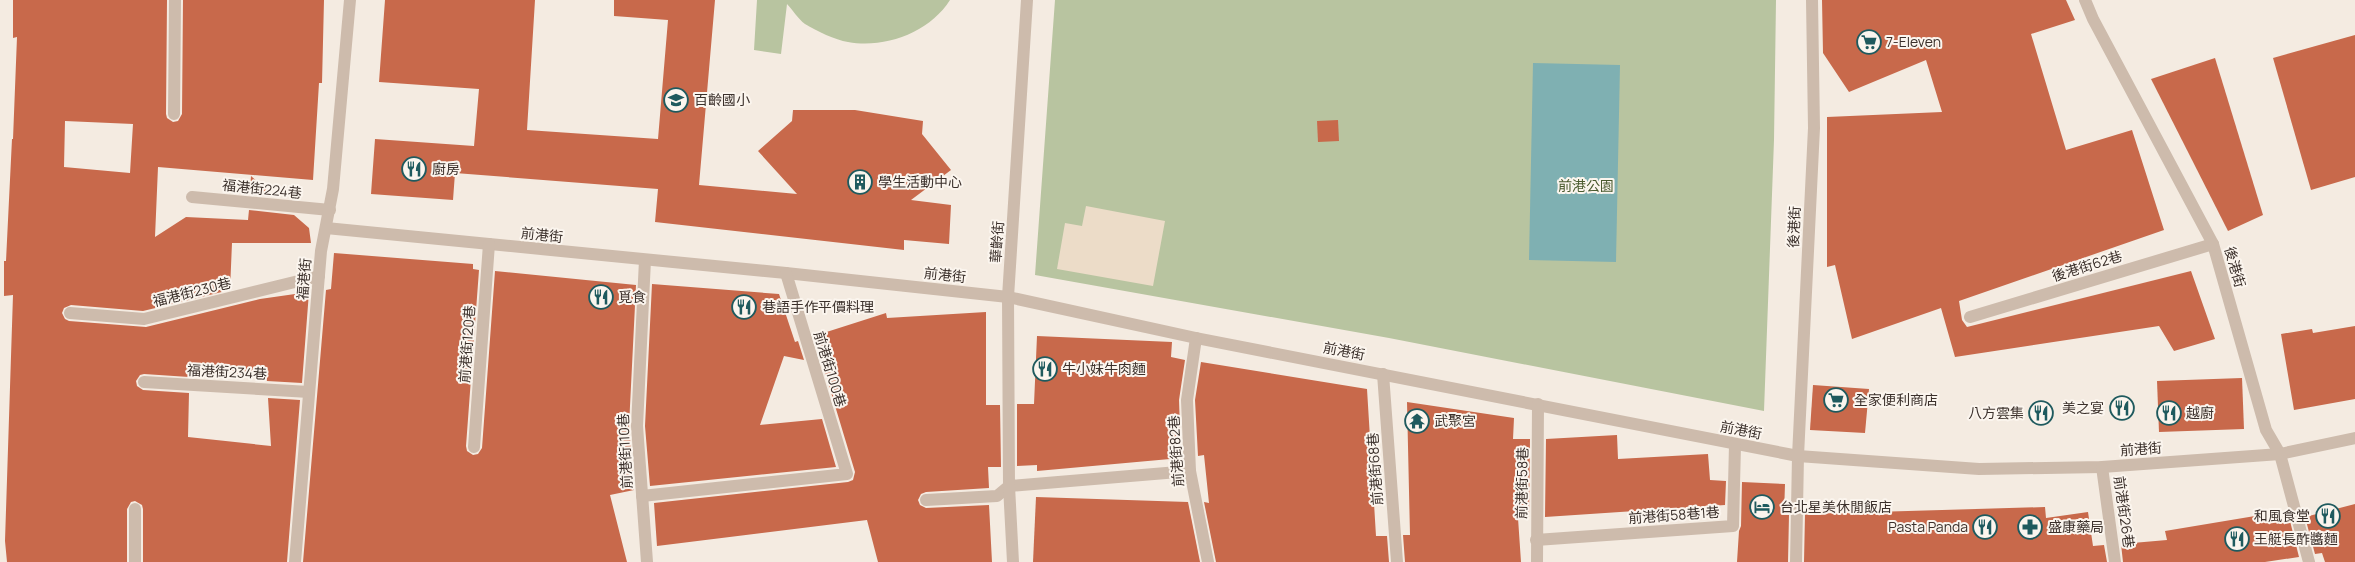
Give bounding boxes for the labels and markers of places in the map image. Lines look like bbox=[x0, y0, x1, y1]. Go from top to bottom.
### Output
supermarket icon: 7-Eleven bbox=[1856, 29, 1882, 55]
place label: 7-Eleven bbox=[1886, 32, 1941, 51]
school or university icon: 百齡國小 bbox=[663, 87, 689, 113]
place label: 百齡國小 bbox=[694, 90, 750, 109]
restaurant icon: 廚房 bbox=[401, 156, 427, 182]
place label: 廚房 bbox=[432, 159, 460, 178]
building icon: 學生活動中心 bbox=[847, 169, 873, 195]
place label: 學生活動中心 bbox=[878, 172, 962, 191]
restaurant icon: 覓食 bbox=[588, 284, 614, 310]
place label: 覓食 bbox=[618, 287, 646, 306]
restaurant icon: 巷語手作平價料理 bbox=[731, 294, 757, 320]
place label: 巷語手作平價料理 bbox=[762, 297, 874, 316]
restaurant icon: 牛小妹牛肉麵 bbox=[1032, 356, 1058, 382]
place label: 牛小妹牛肉麵 bbox=[1062, 359, 1146, 378]
supermarket icon: 全家便利商店 bbox=[1823, 387, 1849, 413]
place label: 全家便利商店 bbox=[1854, 390, 1938, 409]
restaurant icon: 美之宴 bbox=[2109, 395, 2135, 421]
place label: 美之宴 bbox=[2062, 398, 2104, 417]
restaurant icon: 八方雲集 bbox=[2028, 400, 2054, 426]
restaurant icon: 越廚 bbox=[2156, 400, 2182, 426]
place label: 八方雲集 bbox=[1968, 403, 2024, 422]
place label: 越廚 bbox=[2186, 403, 2214, 422]
temple icon: 武聚宮 bbox=[1404, 408, 1430, 434]
place label: 武聚宮 bbox=[1434, 411, 1476, 430]
hotel icon: 台北星美休閒飯店 bbox=[1749, 494, 1775, 520]
place label: 台北星美休閒飯店 bbox=[1780, 497, 1892, 516]
restaurant icon: 和風食堂 bbox=[2315, 503, 2341, 529]
place label: 和風食堂 bbox=[2254, 506, 2310, 525]
restaurant icon: Pasta Panda bbox=[1972, 514, 1998, 540]
pharmacy icon: 盛康藥局 bbox=[2017, 514, 2043, 540]
place label: Pasta Panda bbox=[1888, 517, 1968, 536]
place label: 盛康藥局 bbox=[2048, 517, 2104, 536]
restaurant icon: 王艇長酢醬麵 bbox=[2224, 526, 2250, 552]
place label: 王艇長酢醬麵 bbox=[2254, 529, 2338, 548]

